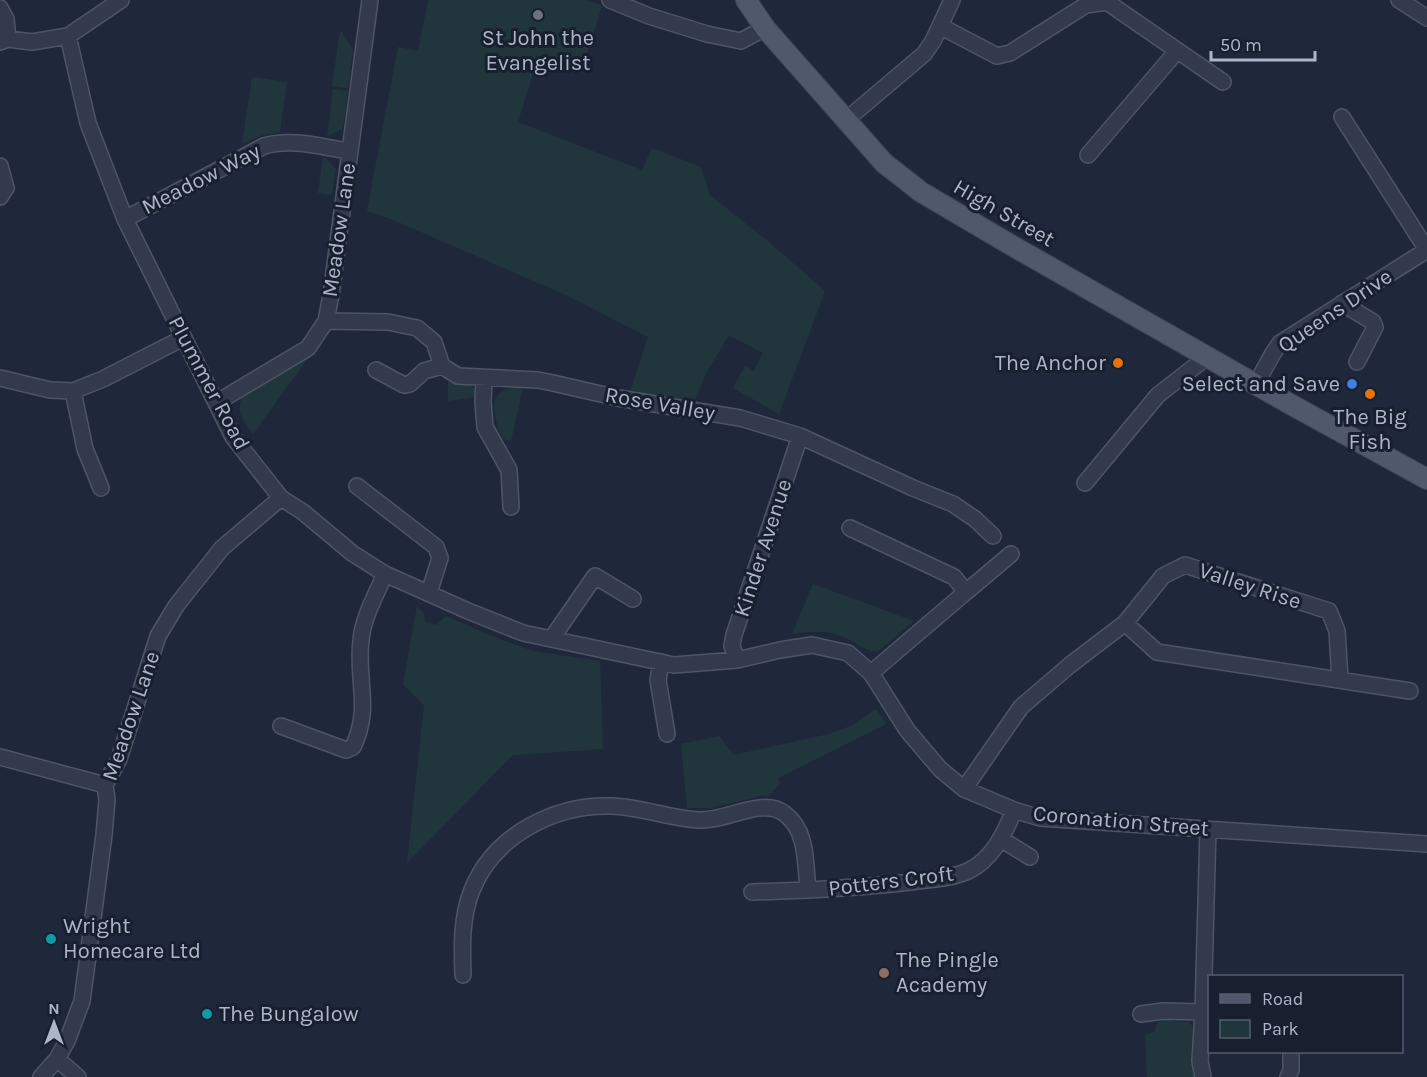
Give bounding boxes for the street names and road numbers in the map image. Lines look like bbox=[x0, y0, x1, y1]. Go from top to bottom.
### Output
street label: Meadow Way bbox=[137, 138, 265, 220]
street label: Meadow Lane bbox=[317, 161, 361, 299]
street label: High Street bbox=[949, 174, 1059, 252]
street label: Queens Drive bbox=[1273, 263, 1397, 359]
street label: Plummer Road bbox=[163, 312, 255, 454]
street label: Rose Valley bbox=[603, 382, 717, 426]
street label: Kinder Avenue bbox=[729, 476, 797, 620]
street label: Valley Rise bbox=[1196, 557, 1304, 615]
street label: Meadow Lane bbox=[97, 648, 165, 784]
street label: Coronation Street bbox=[1032, 800, 1210, 842]
street label: Potters Croft bbox=[827, 860, 955, 902]

